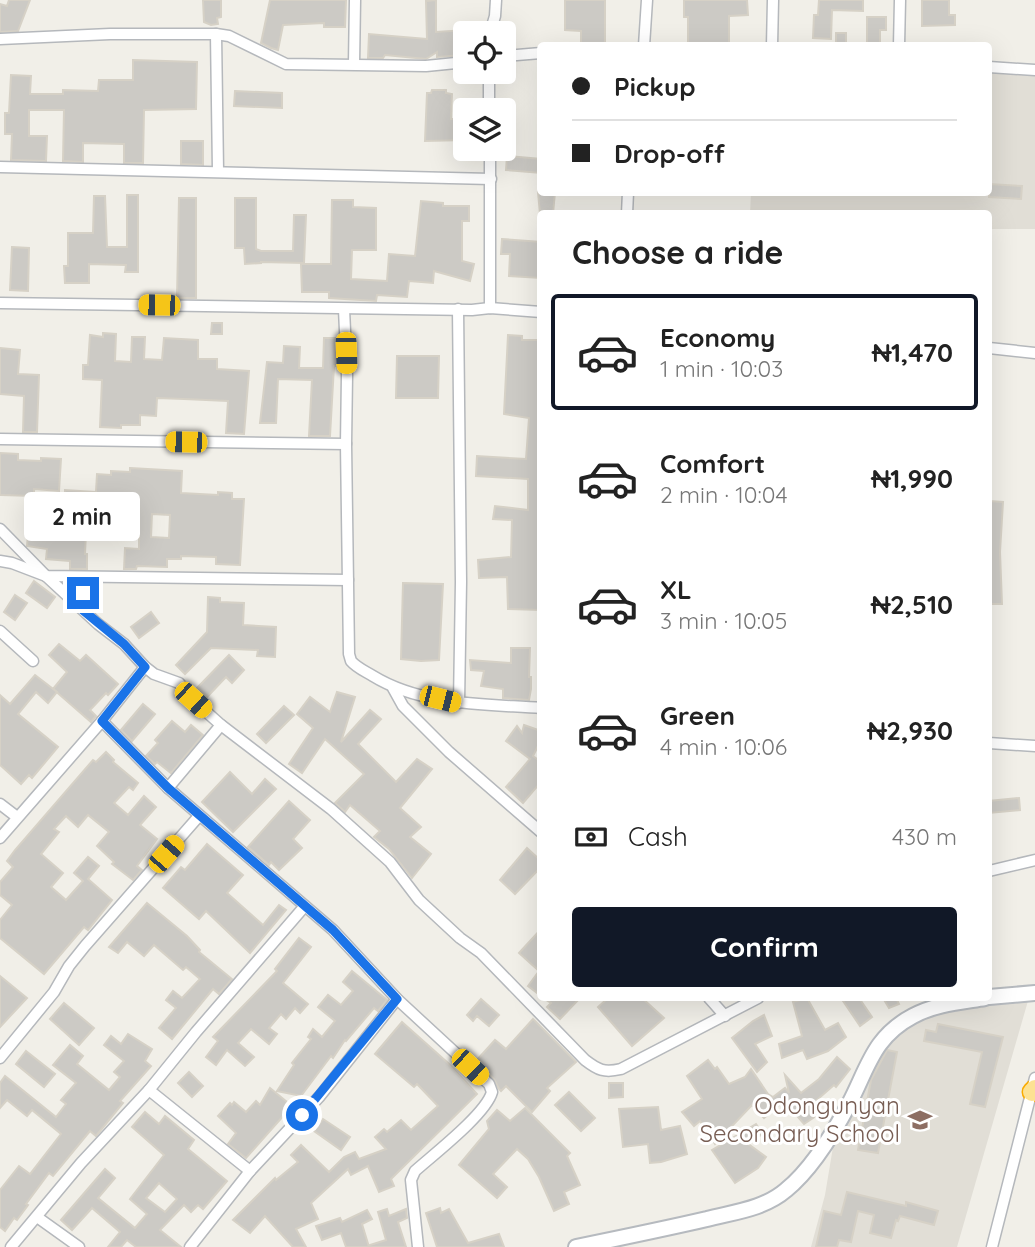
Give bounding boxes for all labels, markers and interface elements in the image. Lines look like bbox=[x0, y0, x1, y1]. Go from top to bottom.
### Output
map controls bbox=[453, 21, 516, 161]
button: locate bbox=[453, 21, 516, 84]
text: Pickup bbox=[614, 70, 696, 103]
button: layers bbox=[453, 98, 516, 161]
text: Drop-off bbox=[614, 137, 725, 170]
text: Choose a ride bbox=[572, 232, 784, 272]
car bbox=[138, 294, 181, 316]
icon: car bbox=[576, 321, 639, 384]
text: Economy bbox=[660, 321, 775, 354]
car bbox=[335, 332, 358, 374]
text: ₦1,470 bbox=[872, 336, 953, 369]
text: 1 min · 10:03 bbox=[660, 354, 783, 383]
car bbox=[165, 431, 208, 453]
icon: car bbox=[576, 447, 639, 510]
text: Comfort bbox=[660, 447, 765, 480]
text: ₦1,990 bbox=[871, 462, 953, 495]
text: 2 min · 10:04 bbox=[660, 480, 788, 509]
callout: 2 min bbox=[25, 491, 141, 540]
text: 2 min bbox=[52, 502, 112, 531]
icon: car bbox=[576, 573, 639, 636]
text: XL bbox=[660, 573, 692, 606]
route end bbox=[67, 577, 99, 609]
text: ₦2,510 bbox=[871, 588, 953, 621]
text: 3 min · 10:05 bbox=[660, 606, 787, 635]
car bbox=[171, 678, 216, 722]
car bbox=[418, 684, 463, 714]
icon: car bbox=[576, 699, 639, 762]
text: Green bbox=[660, 699, 735, 732]
text: ₦2,930 bbox=[867, 714, 953, 747]
text: 4 min · 10:06 bbox=[660, 732, 787, 761]
icon: cash bbox=[572, 818, 610, 856]
text: Cash bbox=[628, 820, 688, 853]
text: 430 m bbox=[892, 822, 957, 851]
car bbox=[145, 831, 188, 877]
button: Confirm bbox=[572, 907, 957, 987]
car bbox=[448, 1045, 493, 1089]
place label: Odongunyan Secondary School bbox=[700, 1090, 900, 1148]
route start bbox=[286, 1099, 318, 1131]
school or university icon: Odongunyan Secondary School bbox=[906, 1106, 934, 1134]

